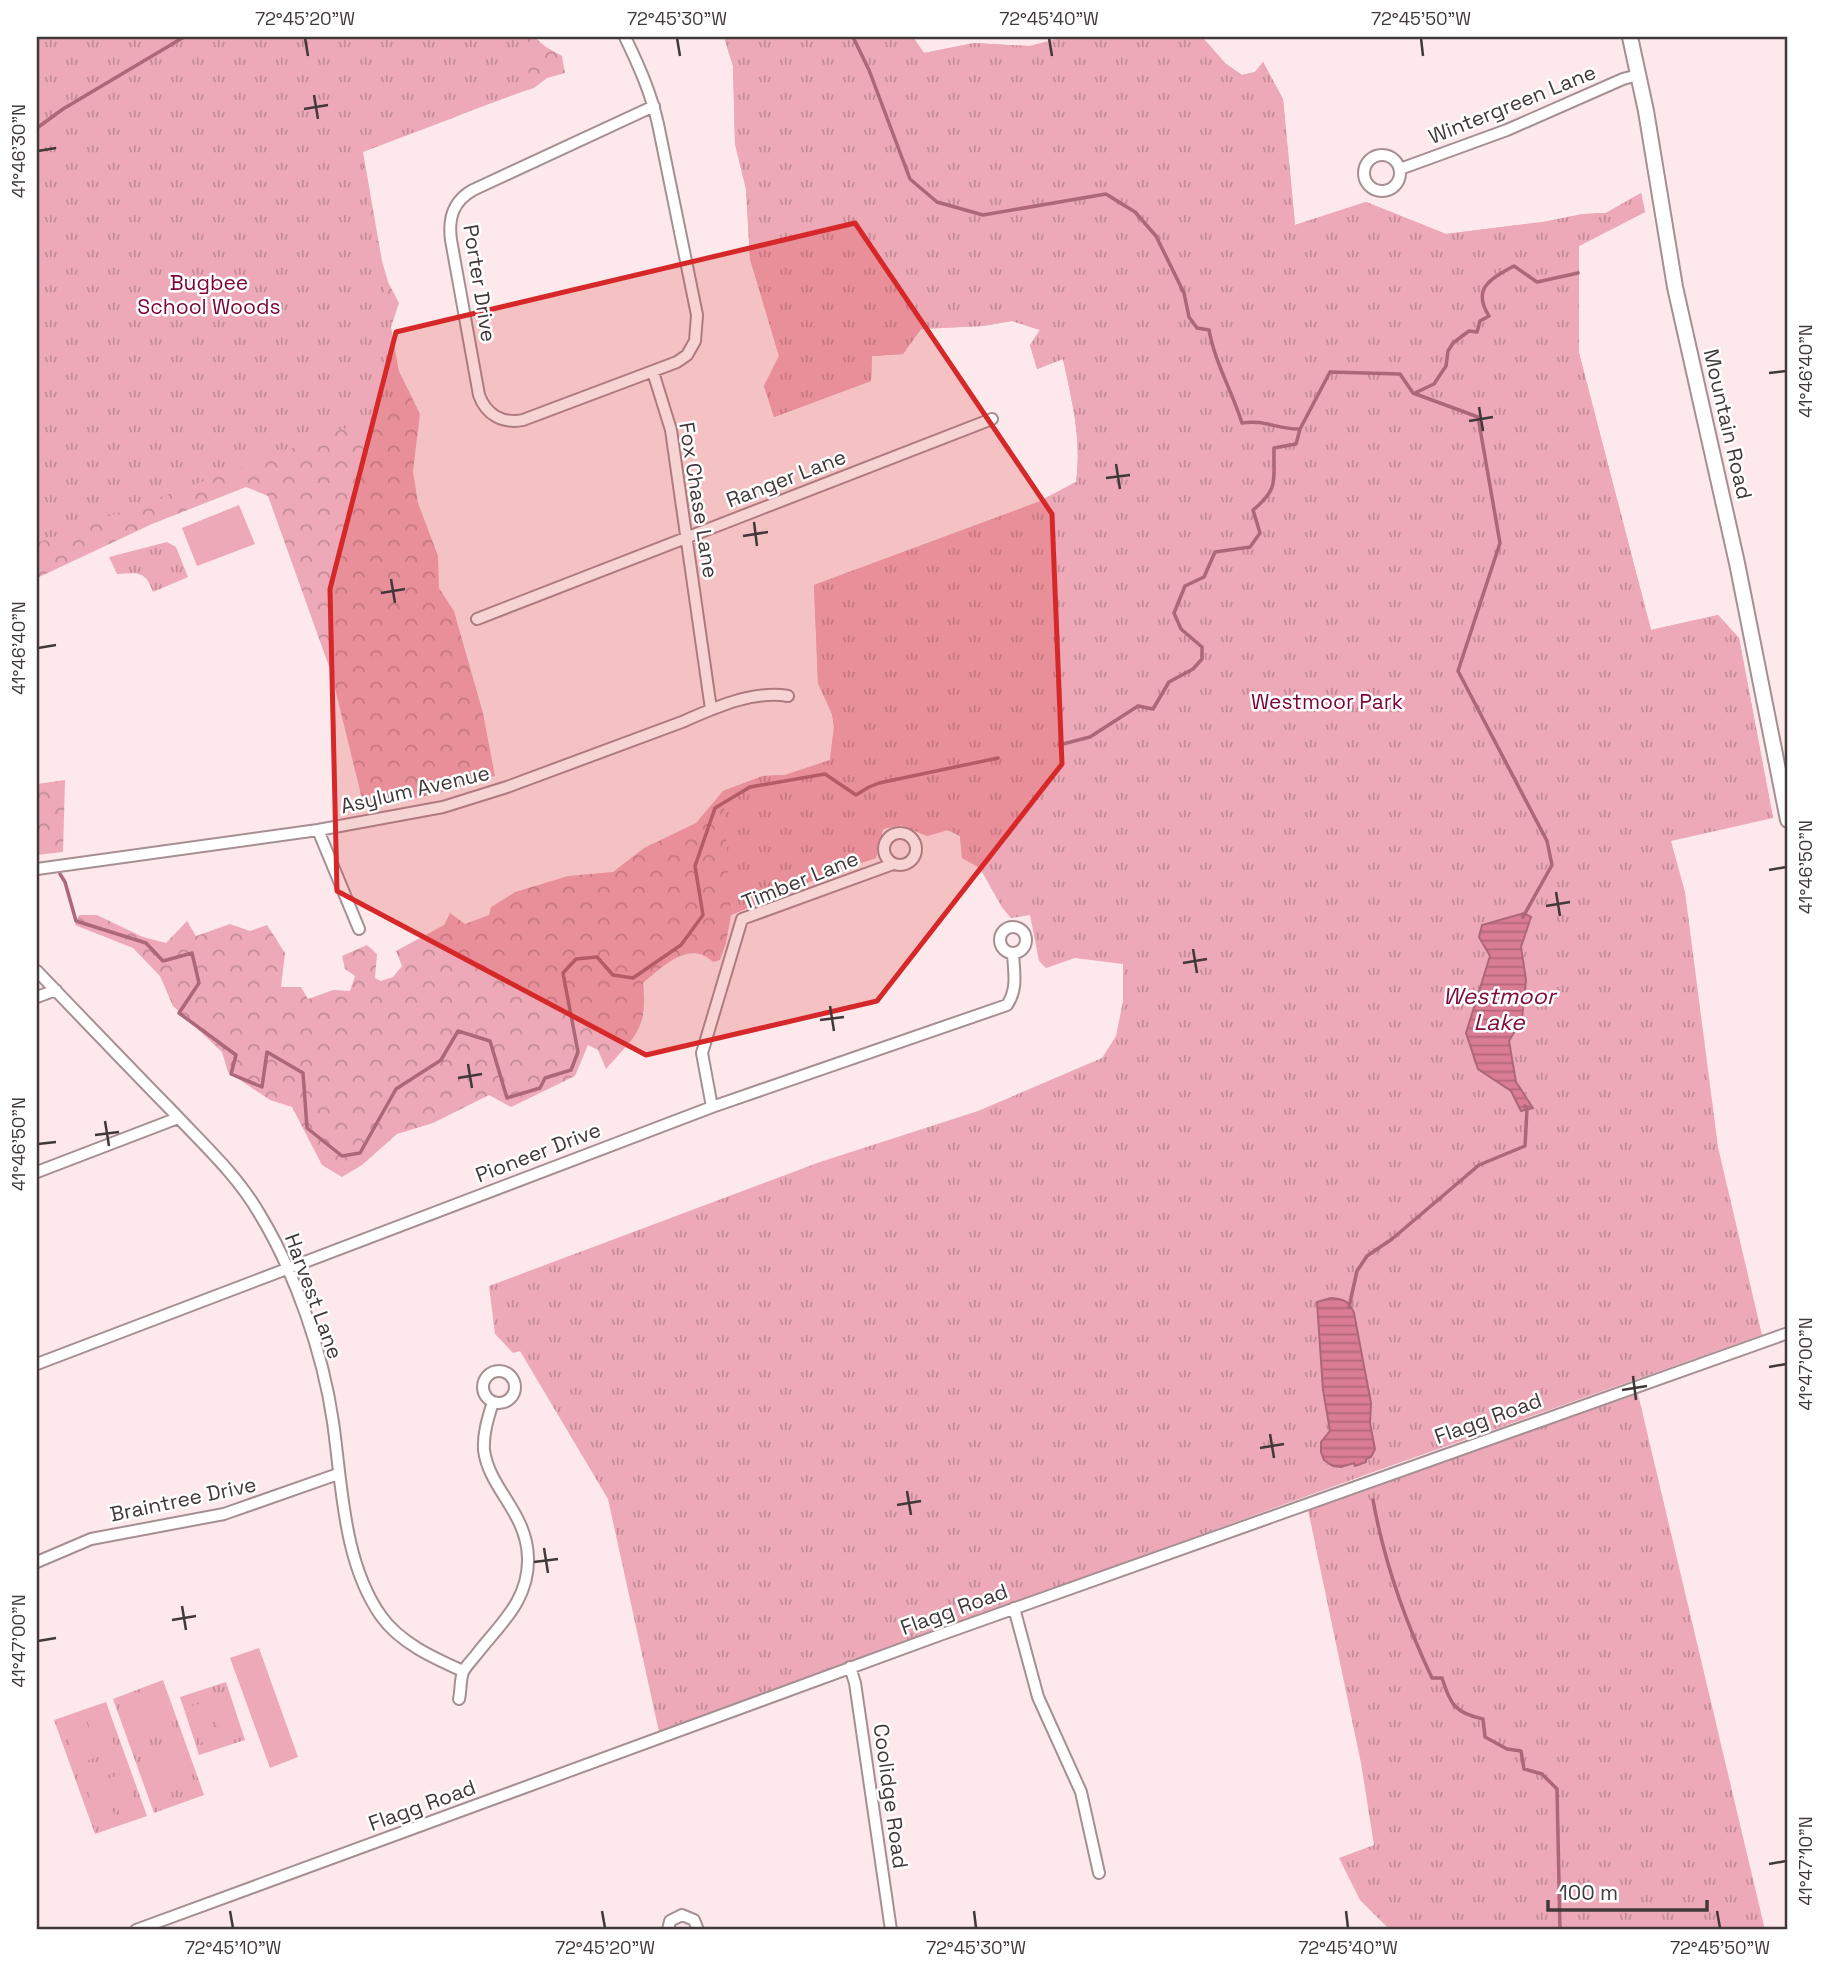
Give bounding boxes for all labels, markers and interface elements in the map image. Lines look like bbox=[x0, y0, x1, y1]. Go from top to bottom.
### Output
text: 72°45'20"W bbox=[255, 7, 355, 30]
text: 72°45'30"W bbox=[627, 7, 727, 30]
text: 72°45'40"W bbox=[999, 7, 1099, 30]
text: 72°45'50"W bbox=[1371, 7, 1471, 30]
street label: Wintergreen Lane bbox=[1424, 58, 1600, 150]
text: 41°46'30"N bbox=[7, 104, 30, 198]
street label: Porter Drive bbox=[457, 222, 503, 344]
park label: Bugbee School Woods bbox=[137, 269, 281, 320]
text: 41°46'40"N bbox=[1794, 324, 1817, 418]
street label: Mountain Road bbox=[1698, 346, 1758, 502]
street label: Fox Chase Lane bbox=[673, 420, 725, 580]
street label: Ranger Lane bbox=[722, 443, 850, 513]
text: 41°46'40"N bbox=[7, 601, 30, 695]
park label: Westmoor Park bbox=[1251, 688, 1403, 715]
street label: Asylum Avenue bbox=[338, 759, 492, 819]
text: 41°46'50"N bbox=[1794, 820, 1817, 914]
street label: Timber Lane bbox=[738, 844, 862, 916]
water label: Westmoor Lake bbox=[1443, 981, 1558, 1037]
text: 41°46'50"N bbox=[7, 1097, 30, 1191]
street label: Pioneer Drive bbox=[471, 1116, 605, 1188]
street label: Harvest Lane bbox=[279, 1229, 349, 1363]
text: 41°47'00"N bbox=[1794, 1317, 1817, 1411]
street label: Flagg Road bbox=[1431, 1386, 1545, 1450]
street label: Braintree Drive bbox=[107, 1470, 259, 1528]
street label: Flagg Road bbox=[897, 1577, 1011, 1641]
text: 41°47'00"N bbox=[7, 1594, 30, 1688]
street label: Coolidge Road bbox=[867, 1722, 915, 1870]
street label: Flagg Road bbox=[365, 1773, 479, 1837]
text: 41°47'10"N bbox=[1794, 1816, 1817, 1906]
scale bar bbox=[1548, 1869, 1708, 1913]
text: 100 m bbox=[1559, 1879, 1618, 1906]
text: 72°45'10"W bbox=[185, 1936, 282, 1959]
text: 72°45'20"W bbox=[555, 1936, 655, 1959]
text: 72°45'30"W bbox=[926, 1936, 1026, 1959]
text: 72°45'40"W bbox=[1298, 1936, 1398, 1959]
text: 72°45'50"W bbox=[1670, 1936, 1770, 1959]

